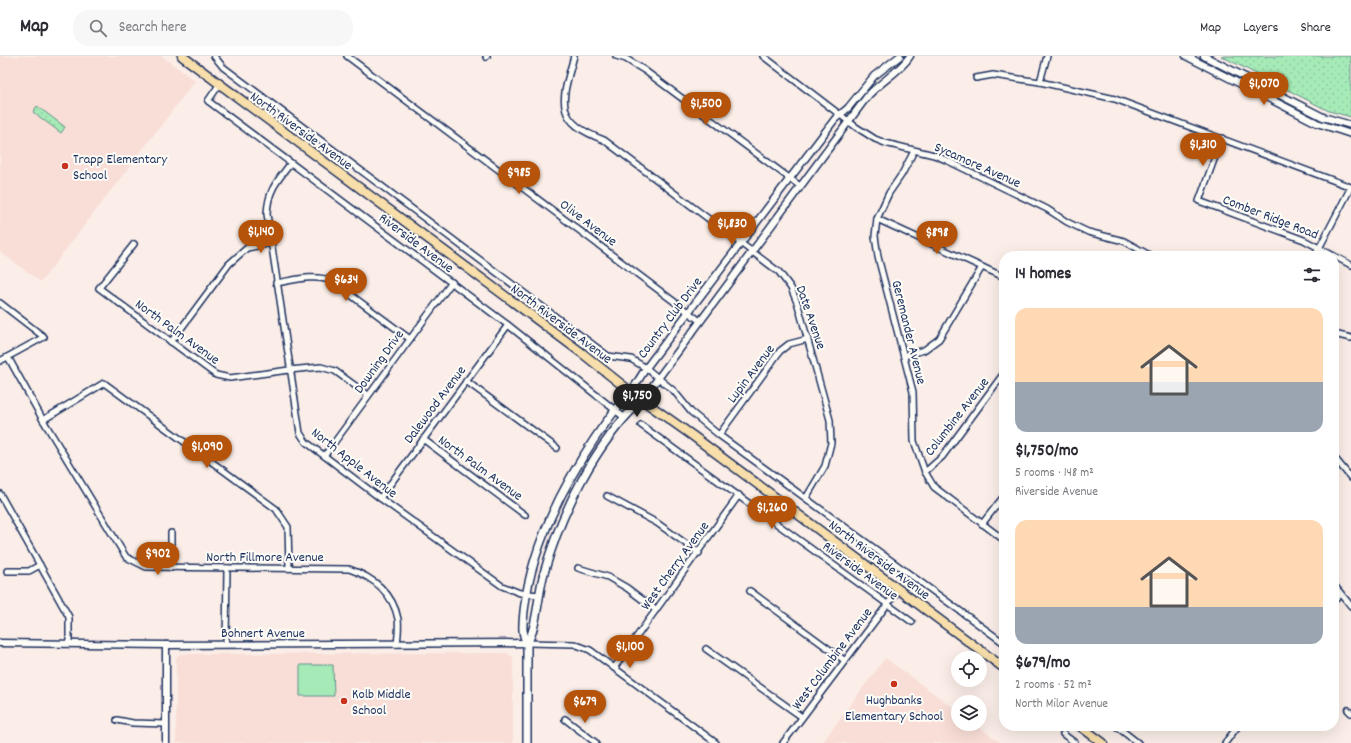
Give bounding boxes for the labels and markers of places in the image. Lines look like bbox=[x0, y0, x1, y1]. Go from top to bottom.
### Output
pin: $1,070 bbox=[1231, 72, 1297, 106]
pin: $1,500 bbox=[673, 92, 739, 126]
pin: $1,310 bbox=[1170, 133, 1236, 167]
place label: Trapp Elementary School bbox=[73, 150, 167, 186]
marker: Trapp Elementary School bbox=[60, 161, 70, 171]
pin: $985 bbox=[495, 161, 543, 195]
pin: $1,830 bbox=[699, 212, 765, 246]
pin: $1,140 bbox=[228, 220, 294, 254]
pin: $898 bbox=[913, 221, 961, 255]
pin: $634 bbox=[322, 268, 370, 302]
pin: $1,750 bbox=[604, 384, 670, 418]
pin: $1,090 bbox=[174, 435, 240, 469]
pin: $1,260 bbox=[739, 496, 805, 530]
pin: $902 bbox=[134, 542, 182, 576]
pin: $1,100 bbox=[597, 635, 663, 669]
marker: Hughbanks Elementary School bbox=[889, 679, 899, 689]
place label: Kolb Middle School bbox=[352, 685, 411, 721]
pin: $679 bbox=[561, 690, 609, 724]
place label: Hughbanks Elementary School bbox=[845, 691, 944, 727]
marker: Kolb Middle School bbox=[339, 696, 349, 706]

